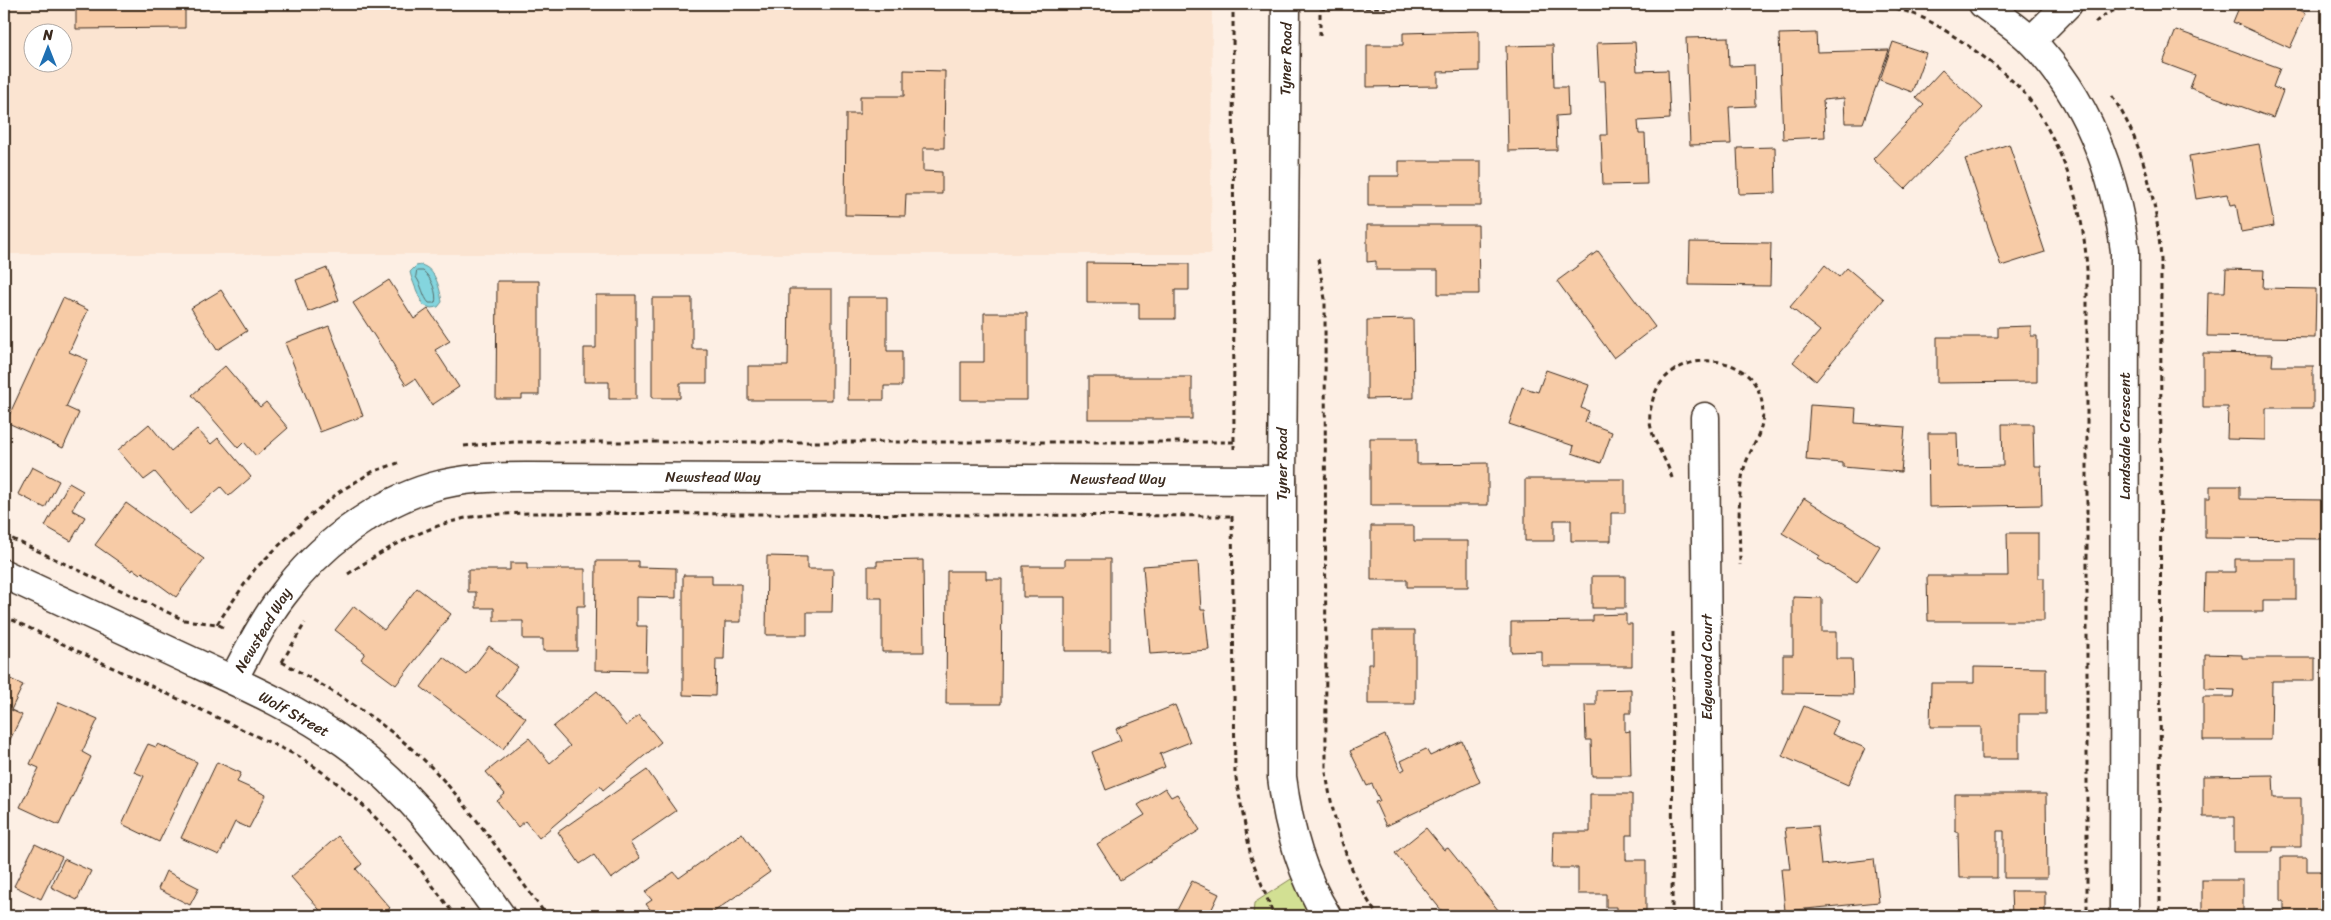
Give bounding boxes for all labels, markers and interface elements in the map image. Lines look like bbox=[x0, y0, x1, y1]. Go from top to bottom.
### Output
street label: Tyner Road bbox=[1272, 21, 1300, 96]
north arrow bbox=[22, 22, 72, 72]
text: N bbox=[42, 23, 53, 48]
street label: Landsdale Crescent bbox=[2112, 372, 2138, 500]
street label: Tyner Road bbox=[1269, 427, 1295, 500]
street label: Newstead Way bbox=[665, 464, 761, 490]
street label: Newstead Way bbox=[1070, 466, 1166, 492]
street label: Newstead Way bbox=[227, 582, 299, 678]
street label: Edgewood Court bbox=[1694, 613, 1720, 720]
street label: Wolf Street bbox=[254, 684, 335, 744]

